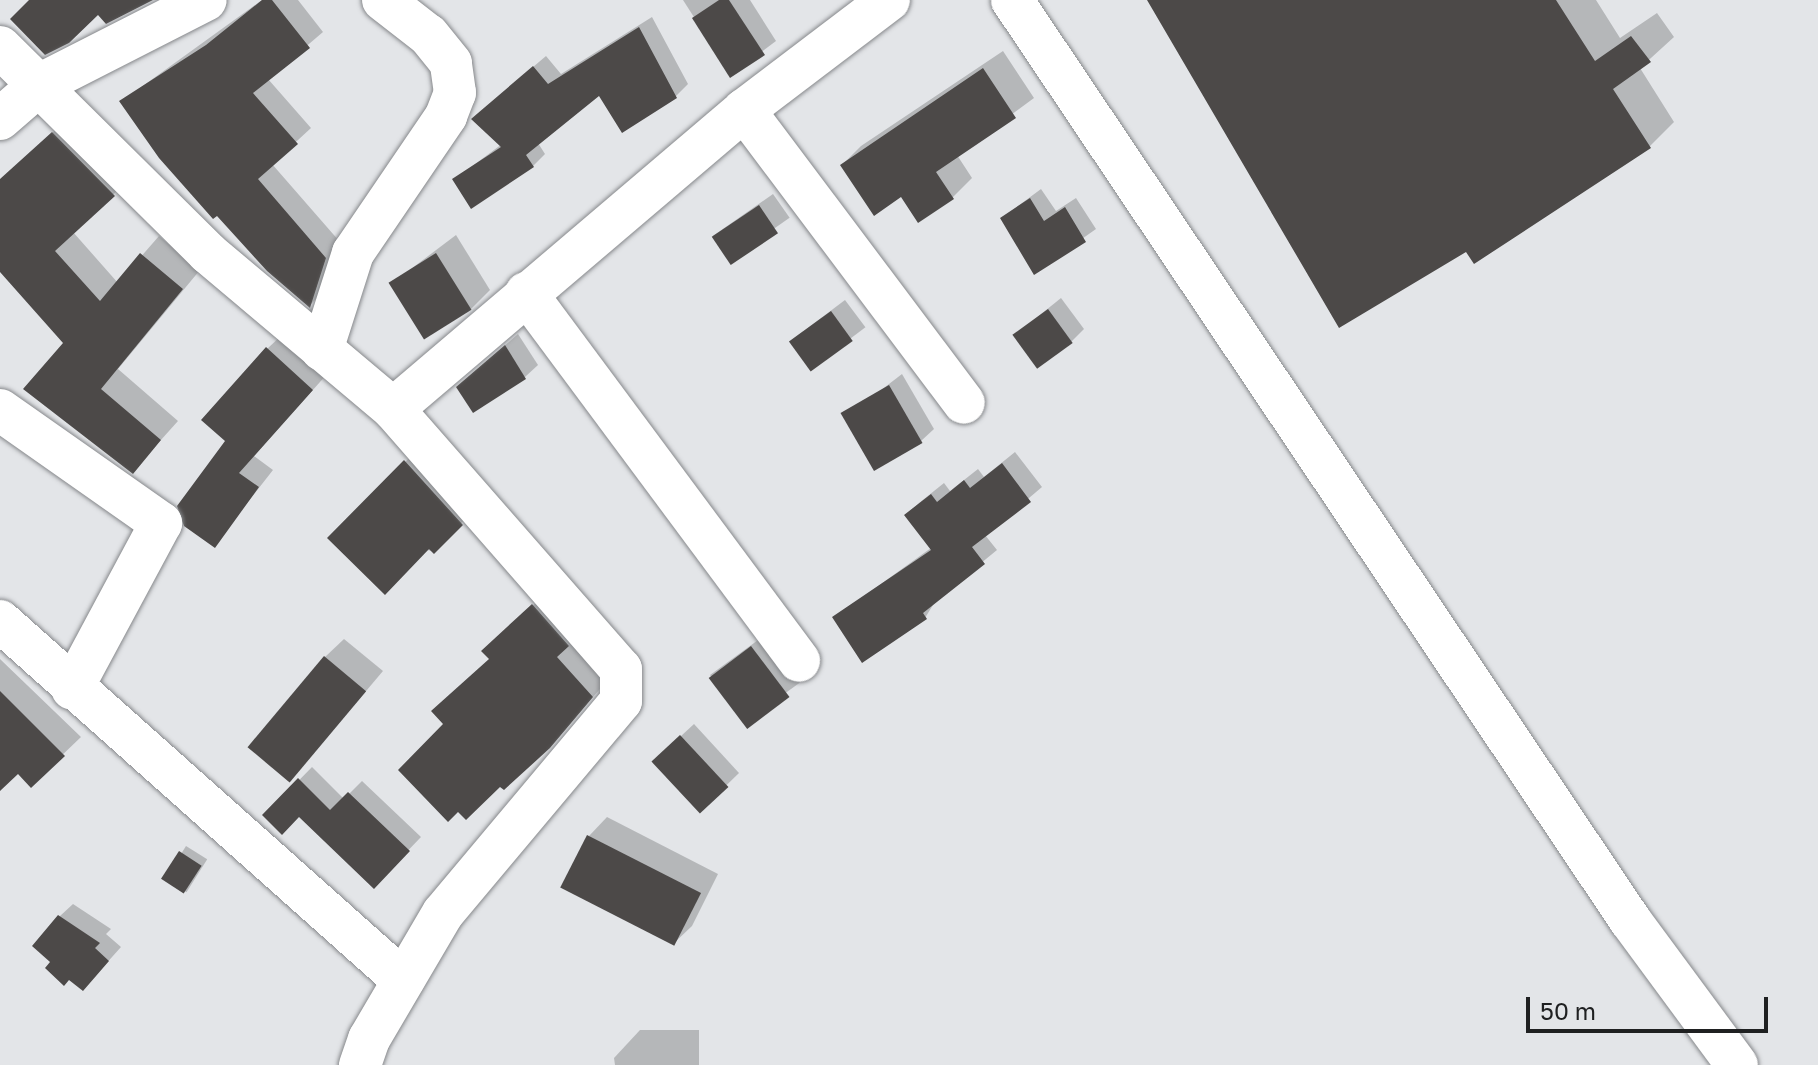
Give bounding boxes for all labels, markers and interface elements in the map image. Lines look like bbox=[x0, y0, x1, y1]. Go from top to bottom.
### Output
scale bar bbox=[1530, 981, 1772, 1031]
text: 50 m bbox=[1540, 996, 1596, 1025]

